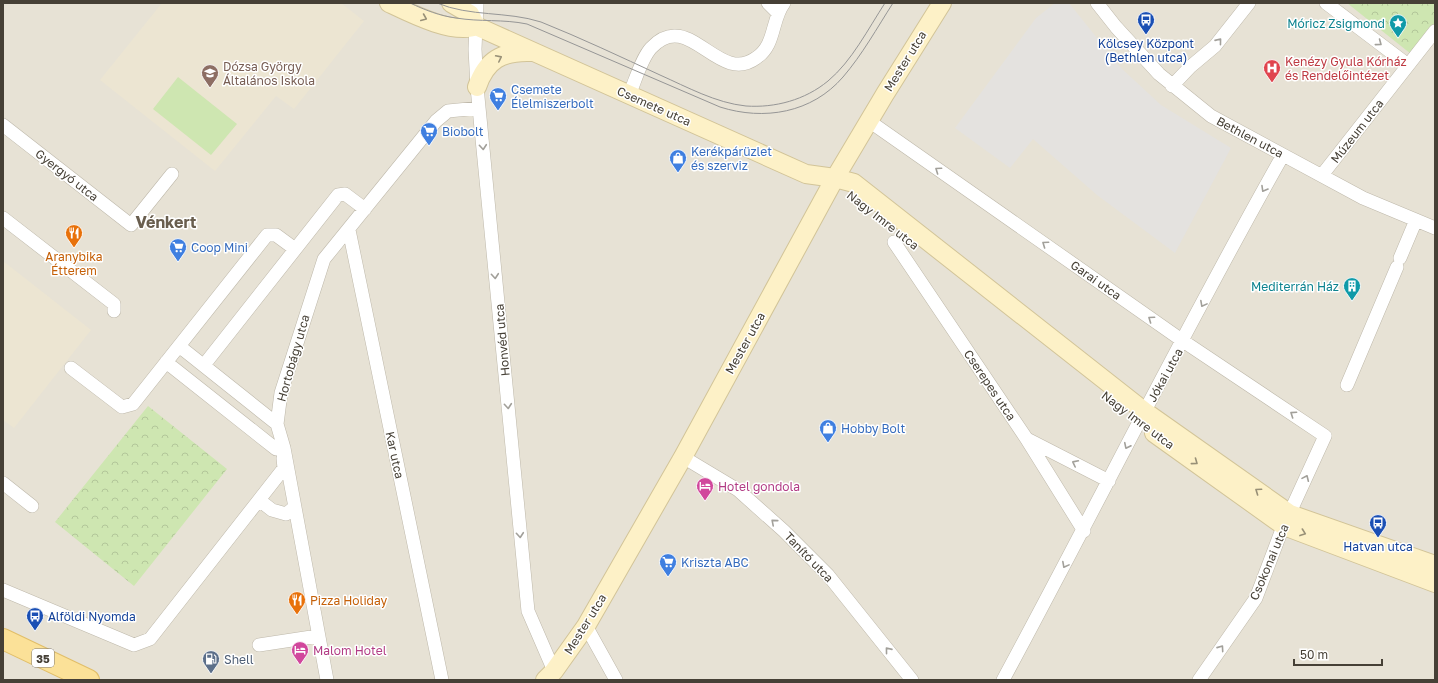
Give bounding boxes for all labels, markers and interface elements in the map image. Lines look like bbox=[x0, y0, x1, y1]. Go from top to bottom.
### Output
bus stop icon: Kölcsey Központ (Bethlen utca) bbox=[1136, 10, 1156, 35]
place icon: Móricz Zsigmond bbox=[1388, 13, 1408, 38]
one-way arrow bbox=[421, 14, 428, 22]
place label: Móricz Zsigmond bbox=[1287, 16, 1385, 31]
street label: Mester utca bbox=[880, 28, 930, 94]
place label: Kölcsey Központ (Bethlen utca) bbox=[1098, 36, 1194, 65]
one-way arrow bbox=[1214, 39, 1221, 46]
one-way arrow bbox=[1375, 39, 1382, 46]
place label: Kenézy Gyula Kórház és Rendelőintézet bbox=[1285, 54, 1407, 83]
one-way arrow bbox=[495, 55, 502, 63]
hospital icon: Kenézy Gyula Kórház és Rendelőintézet bbox=[1262, 58, 1282, 83]
place label: Dózsa György Általános Iskola bbox=[223, 59, 315, 88]
school or university icon: Dózsa György Általános Iskola bbox=[200, 63, 220, 88]
place label: Csemete Élelmiszerbolt bbox=[511, 82, 594, 111]
street label: Csemete utca bbox=[615, 83, 693, 129]
supermarket icon: Csemete Élelmiszerbolt bbox=[488, 86, 508, 111]
street label: Múzeum utca bbox=[1327, 96, 1387, 166]
street label: Bethlen utca bbox=[1214, 113, 1286, 161]
supermarket icon: Biobolt bbox=[419, 121, 439, 146]
place label: Biobolt bbox=[442, 124, 484, 139]
one-way arrow bbox=[478, 144, 487, 150]
place label: Kerékpárüzlet és szerviz bbox=[691, 144, 772, 173]
street label: Gyergyó utca bbox=[32, 146, 102, 204]
shop icon: Kerékpárüzlet és szerviz bbox=[668, 148, 688, 173]
one-way arrow bbox=[936, 168, 943, 175]
one-way arrow bbox=[1261, 185, 1268, 192]
street label: Nagy Imre utca bbox=[844, 187, 922, 253]
district label: Vénkert bbox=[136, 212, 196, 232]
restaurant icon: Aranybika Étterem bbox=[64, 223, 84, 248]
supermarket icon: Coop Mini bbox=[168, 237, 188, 262]
place label: Coop Mini bbox=[191, 240, 248, 255]
one-way arrow bbox=[1042, 242, 1049, 249]
place label: Aranybika Étterem bbox=[45, 249, 103, 278]
street label: Garai utca bbox=[1068, 257, 1124, 303]
one-way arrow bbox=[491, 273, 500, 279]
building icon: Mediterrán Ház bbox=[1342, 276, 1362, 301]
place label: Mediterrán Ház bbox=[1251, 279, 1339, 294]
one-way arrow bbox=[1200, 300, 1208, 307]
street label: Honvéd utca bbox=[491, 303, 513, 377]
street label: Mester utca bbox=[722, 309, 768, 377]
street label: Hortobágy utca bbox=[273, 313, 313, 403]
one-way arrow bbox=[1149, 317, 1156, 324]
street label: Jókai utca bbox=[1144, 346, 1186, 404]
street label: Cserepes utca bbox=[961, 347, 1019, 423]
street label: Nagy Imre utca bbox=[1099, 388, 1177, 452]
one-way arrow bbox=[503, 403, 512, 409]
one-way arrow bbox=[1290, 412, 1297, 419]
shop icon: Hobby Bolt bbox=[818, 418, 838, 443]
place label: Hobby Bolt bbox=[841, 421, 905, 436]
street label: Kar utca bbox=[383, 430, 407, 480]
one-way arrow bbox=[1124, 442, 1132, 449]
one-way arrow bbox=[1190, 457, 1197, 464]
one-way arrow bbox=[1071, 461, 1079, 468]
one-way arrow bbox=[1301, 475, 1309, 482]
hotel icon: Hotel gondola bbox=[695, 476, 715, 501]
place label: Hotel gondola bbox=[718, 479, 800, 494]
one-way arrow bbox=[1256, 489, 1263, 496]
bus stop icon: Hatvan utca bbox=[1368, 513, 1388, 538]
one-way arrow bbox=[771, 519, 778, 526]
street label: Csokonai utca bbox=[1246, 522, 1292, 602]
street label: Tanító utca bbox=[781, 529, 837, 585]
one-way arrow bbox=[1299, 529, 1306, 537]
one-way arrow bbox=[516, 532, 525, 538]
place label: Hatvan utca bbox=[1343, 539, 1413, 554]
supermarket icon: Kriszta ABC bbox=[658, 552, 678, 577]
place label: Kriszta ABC bbox=[681, 555, 749, 570]
one-way arrow bbox=[1062, 561, 1070, 569]
restaurant icon: Pizza Holiday bbox=[287, 590, 307, 615]
street label: Mester utca bbox=[560, 591, 610, 657]
place label: Pizza Holiday bbox=[310, 593, 388, 608]
bus stop icon: Alföldi Nyomda bbox=[25, 606, 45, 631]
place label: Alföldi Nyomda bbox=[48, 609, 136, 624]
hotel icon: Malom Hotel bbox=[290, 640, 310, 665]
scale bar bbox=[1294, 641, 1382, 667]
place label: Malom Hotel bbox=[313, 643, 387, 658]
one-way arrow bbox=[1216, 645, 1224, 652]
one-way arrow bbox=[886, 647, 893, 654]
text: 50 m bbox=[1300, 647, 1328, 662]
road number: 35 bbox=[32, 649, 54, 667]
fuel station icon: Shell bbox=[201, 649, 221, 674]
place label: Shell bbox=[224, 652, 254, 667]

